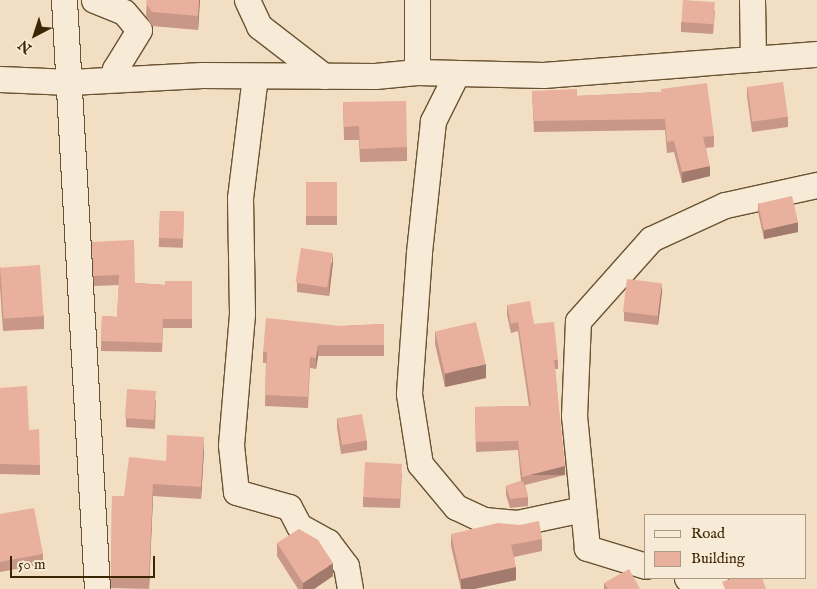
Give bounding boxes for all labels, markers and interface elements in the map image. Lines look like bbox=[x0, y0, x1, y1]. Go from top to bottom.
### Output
north arrow bbox=[10, 10, 60, 60]
text: N bbox=[15, 36, 36, 57]
legend bbox=[644, 514, 807, 579]
text: Road bbox=[691, 524, 725, 543]
scale bar bbox=[12, 546, 158, 578]
text: Building bbox=[691, 549, 745, 568]
text: 50 m bbox=[18, 555, 46, 574]

